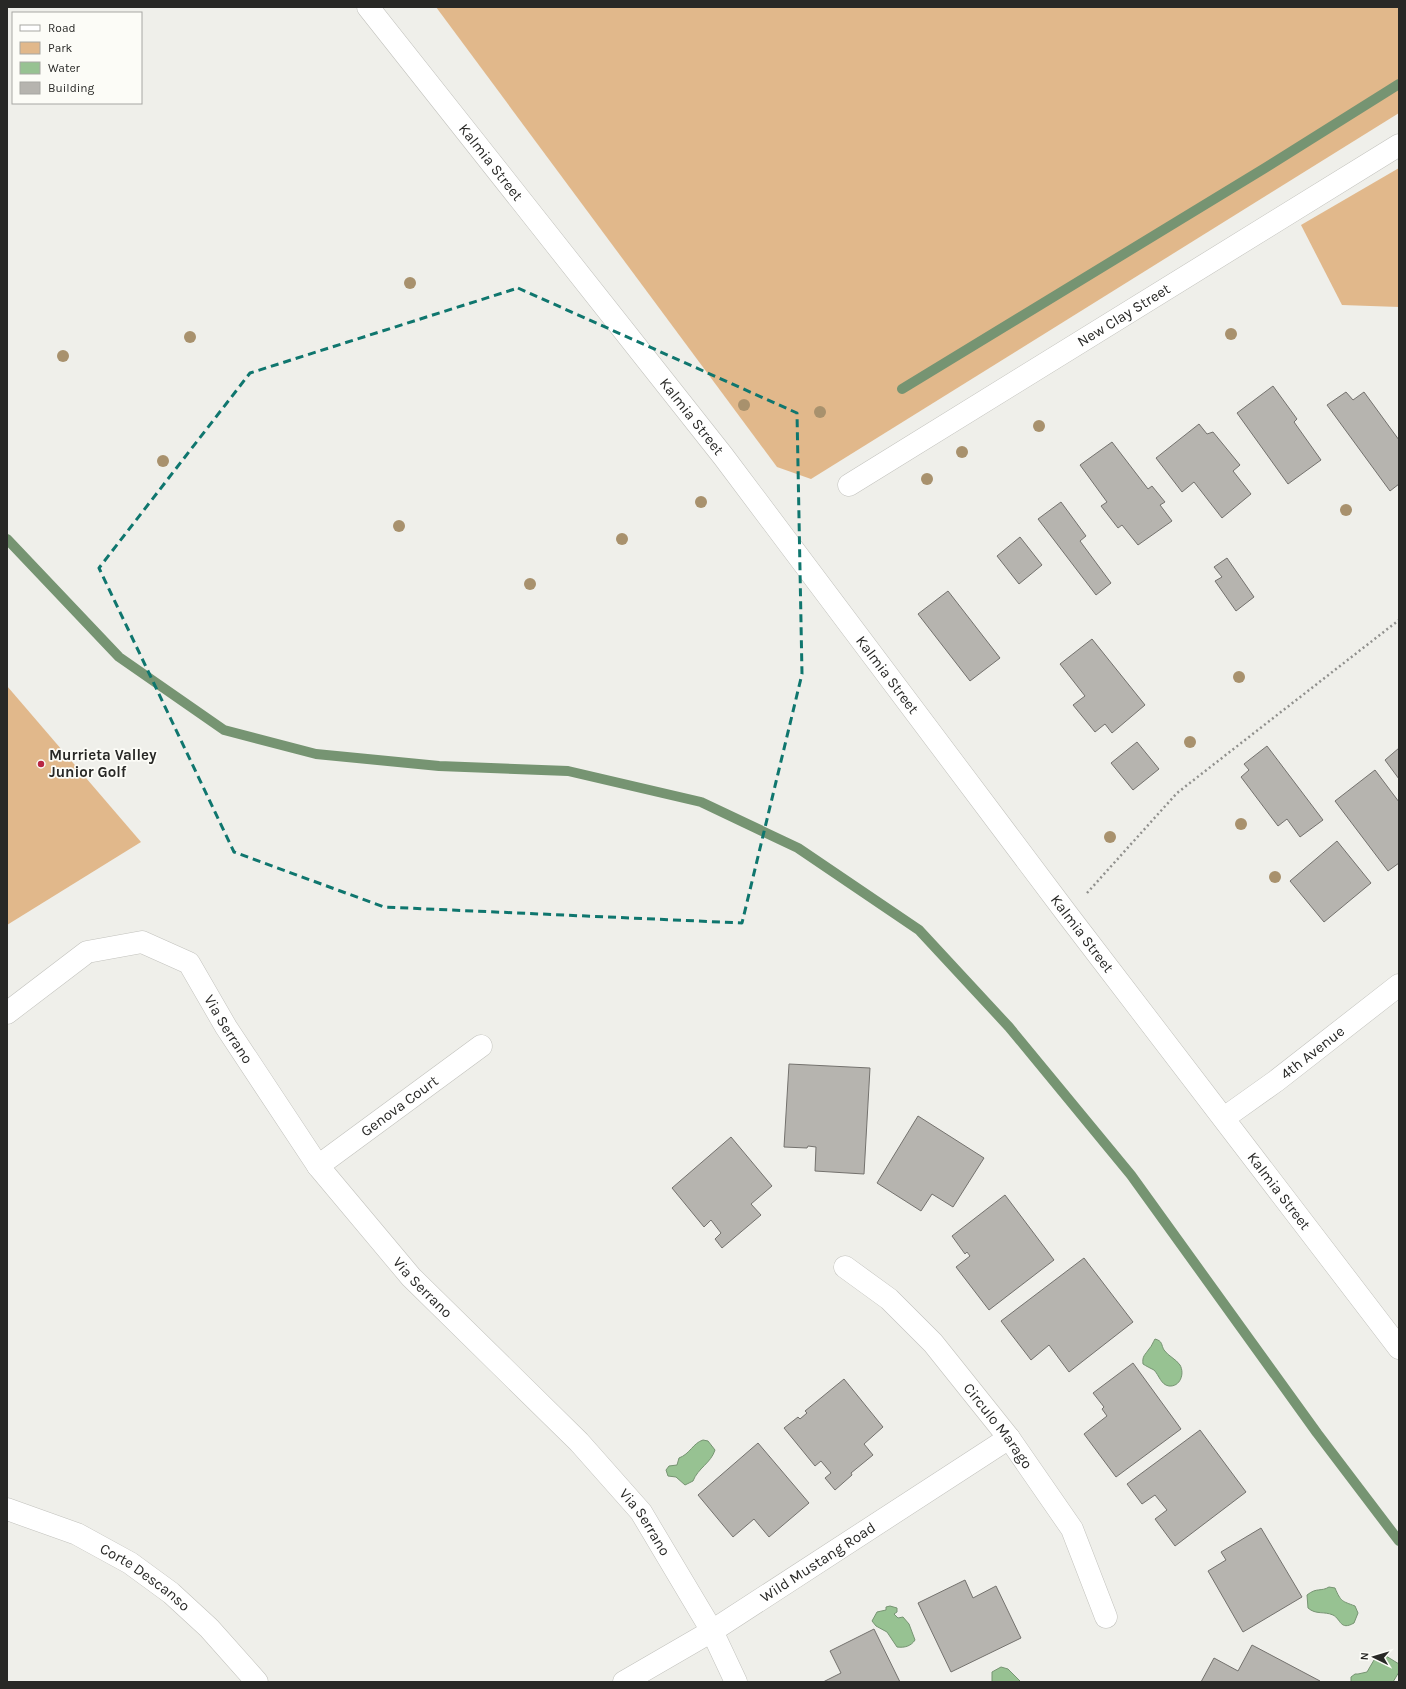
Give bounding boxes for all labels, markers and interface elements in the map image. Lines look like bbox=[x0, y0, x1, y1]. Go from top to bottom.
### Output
legend bbox=[12, 12, 142, 104]
text: Road bbox=[48, 21, 76, 35]
text: Park bbox=[48, 41, 73, 55]
text: Water bbox=[48, 61, 81, 75]
text: Building bbox=[48, 81, 95, 95]
street label: Kalmia Street bbox=[455, 120, 527, 205]
street label: New Clay Street bbox=[1074, 279, 1174, 351]
street label: Kalmia Street bbox=[656, 374, 728, 459]
street label: Kalmia Street bbox=[852, 632, 923, 718]
place label: Murrieta Valley Junior Golf bbox=[49, 746, 157, 781]
marker: Murrieta Valley Junior Golf bbox=[36, 759, 46, 769]
street label: Kalmia Street bbox=[1047, 891, 1118, 976]
street label: Via Serrano bbox=[200, 991, 257, 1067]
street label: 4th Avenue bbox=[1277, 1022, 1348, 1083]
street label: Genova Court bbox=[357, 1072, 442, 1141]
street label: Kalmia Street bbox=[1243, 1149, 1315, 1234]
street label: Via Serrano bbox=[389, 1253, 456, 1322]
street label: Circulo Marago bbox=[960, 1379, 1037, 1472]
street label: Via Serrano bbox=[615, 1485, 674, 1559]
street label: Wild Mustang Road bbox=[757, 1518, 879, 1606]
street label: Corte Descanso bbox=[97, 1539, 194, 1615]
north arrow bbox=[1354, 1637, 1394, 1677]
text: N bbox=[1358, 1652, 1371, 1661]

